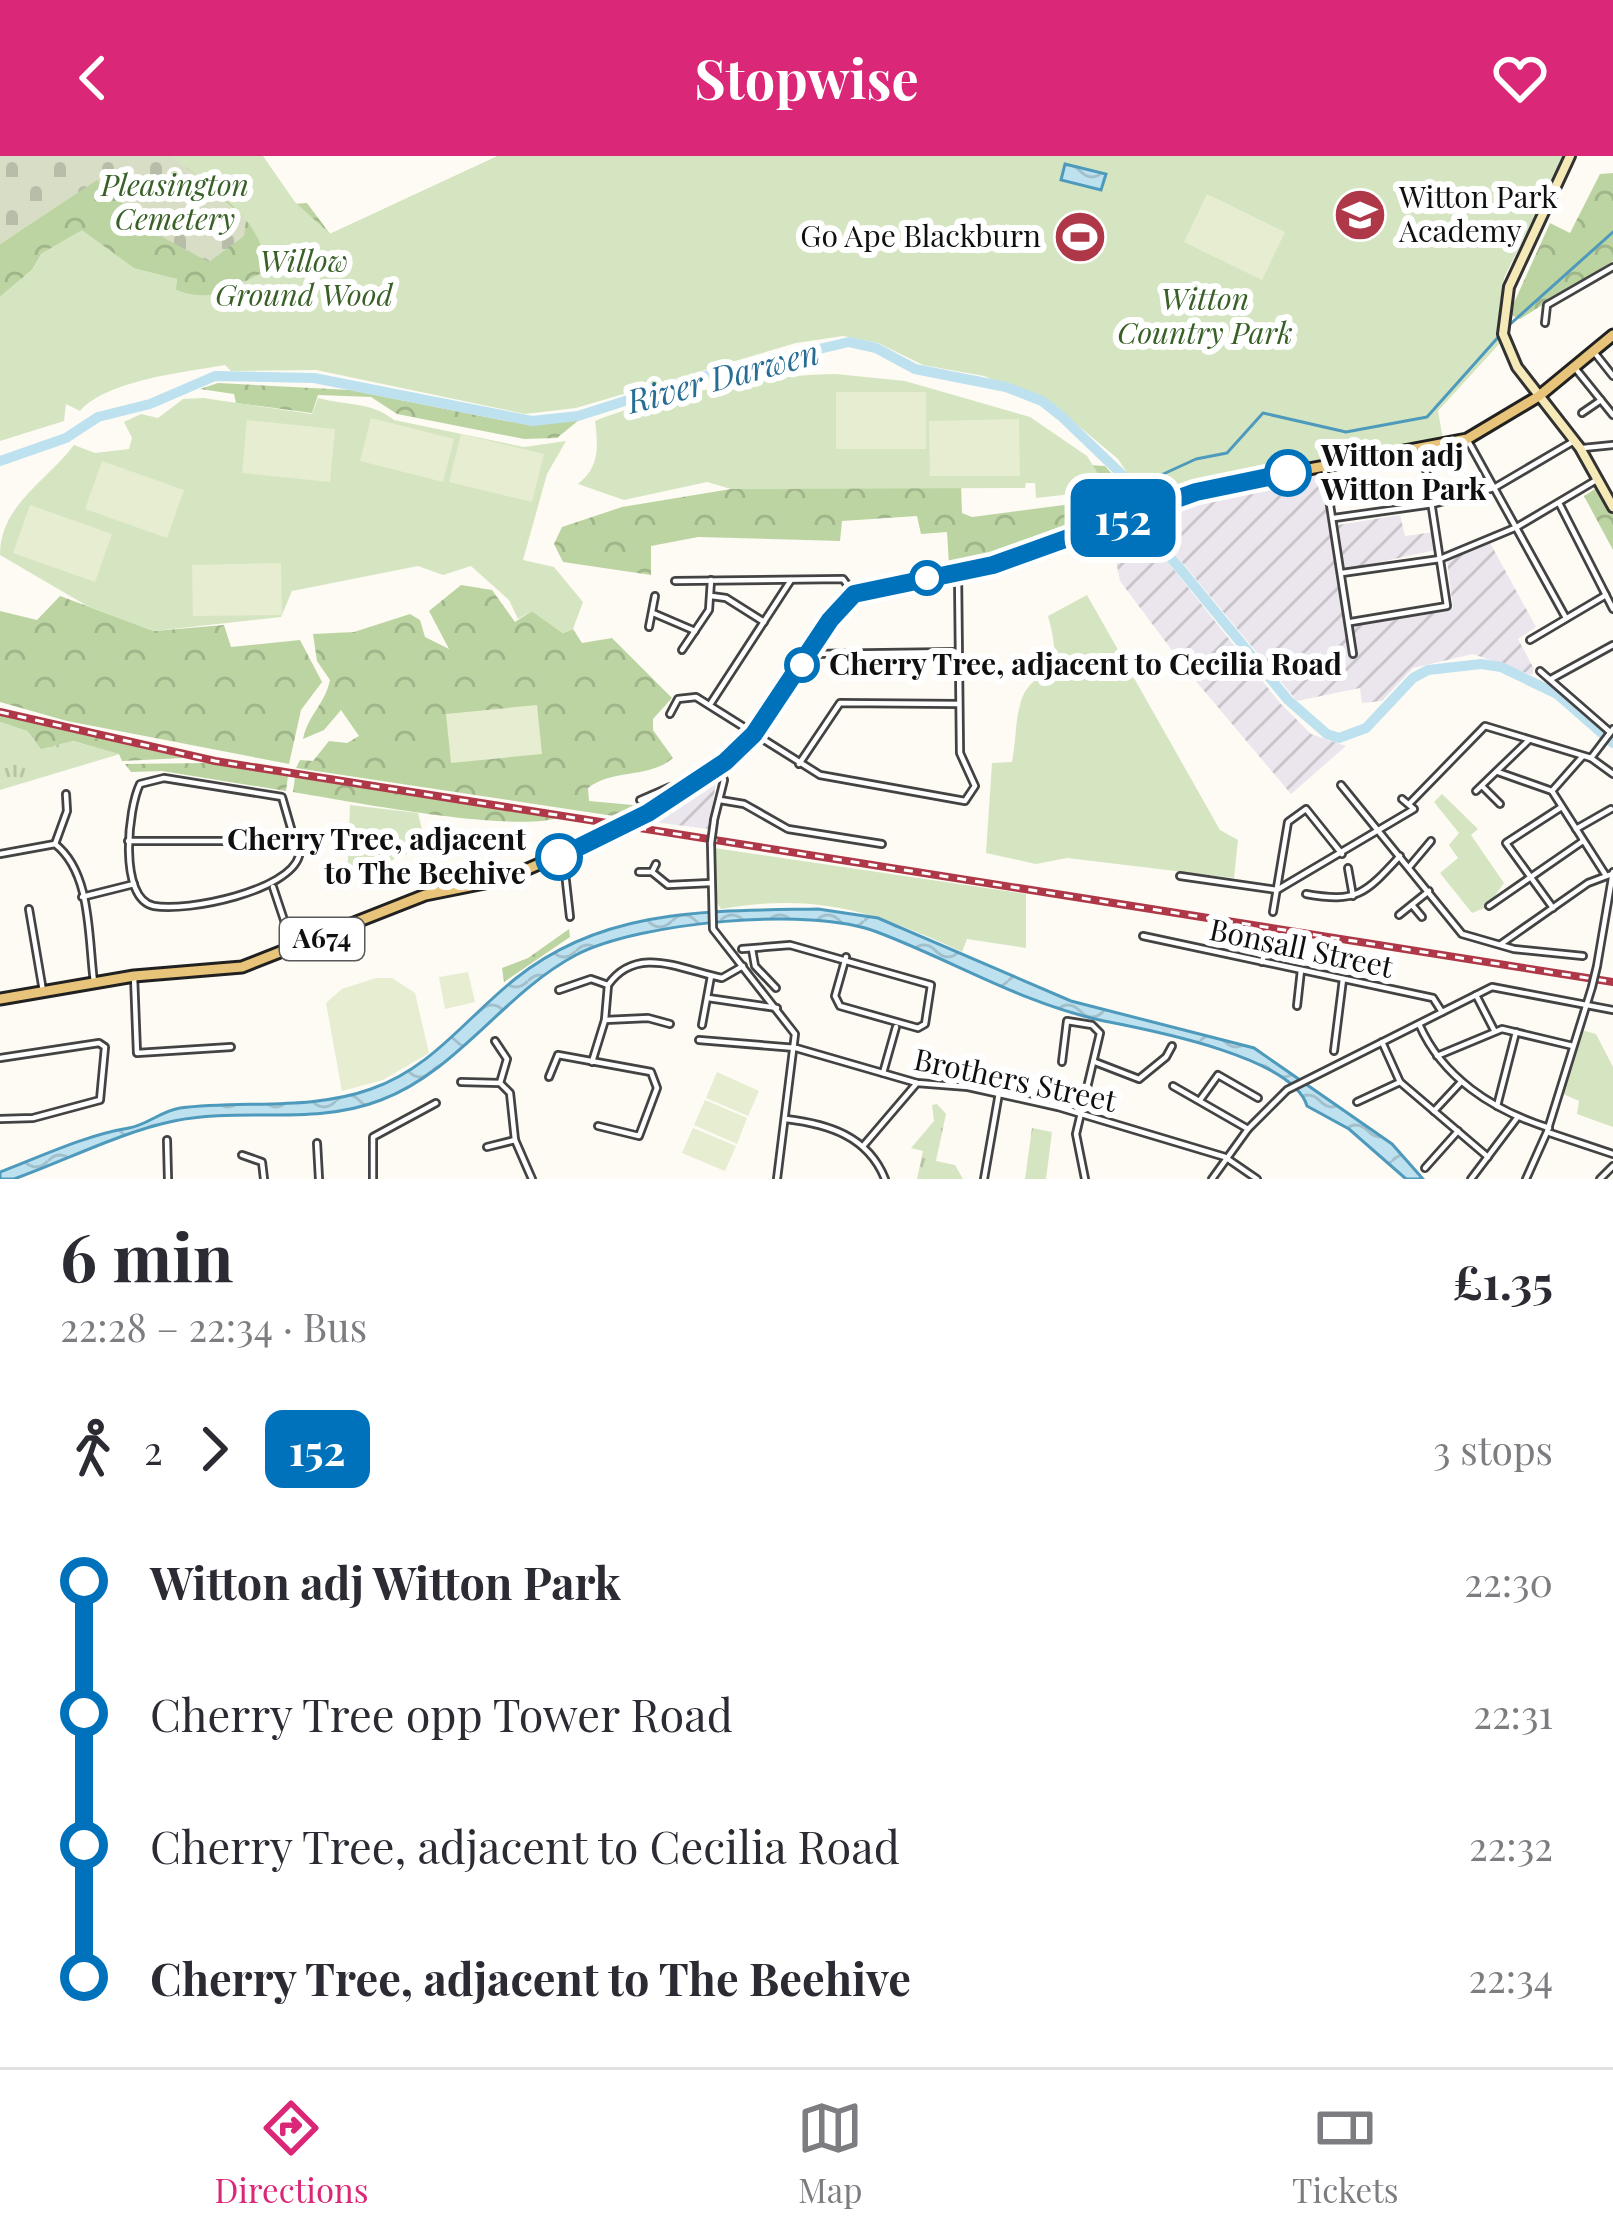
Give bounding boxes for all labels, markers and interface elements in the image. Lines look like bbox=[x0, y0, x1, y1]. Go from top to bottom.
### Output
text: Stopwise bbox=[694, 42, 919, 114]
icon: back bbox=[60, 45, 126, 111]
icon: heart bbox=[1487, 45, 1553, 111]
park label: Pleasington Cemetery bbox=[100, 164, 249, 238]
place label: Witton Park Academy bbox=[1398, 176, 1558, 250]
school or university icon: Witton Park Academy bbox=[1332, 187, 1388, 243]
sports icon: Go Ape Blackburn bbox=[1052, 209, 1108, 265]
place label: Go Ape Blackburn bbox=[800, 215, 1041, 255]
park label: Willow Ground Wood bbox=[215, 240, 393, 314]
park label: Witton Country Park bbox=[1117, 278, 1293, 352]
water label: River Darwen bbox=[620, 328, 823, 422]
place label: Witton adj Witton Park bbox=[1320, 434, 1487, 508]
marker: Witton adj Witton Park bbox=[1266, 451, 1310, 495]
line badge: 152 bbox=[1054, 479, 1192, 557]
text: 152 bbox=[1095, 490, 1151, 546]
unlabelled marker bbox=[911, 562, 943, 594]
place label: Cherry Tree, adjacent to Cecilia Road bbox=[829, 643, 1342, 683]
marker: Cherry Tree, adjacent to Cecilia Road bbox=[786, 649, 818, 681]
place label: Cherry Tree, adjacent to The Beehive bbox=[227, 818, 526, 892]
marker: Cherry Tree, adjacent to The Beehive bbox=[537, 835, 581, 879]
street label: Bonsall Street bbox=[1206, 908, 1397, 986]
road number: A674 bbox=[280, 918, 364, 960]
street label: Brothers Street bbox=[911, 1038, 1121, 1120]
text: 6 min bbox=[60, 1211, 233, 1299]
text: £1.35 bbox=[1453, 1251, 1553, 1311]
text: 22:28 – 22:34 · Bus bbox=[60, 1300, 367, 1352]
icon: walk bbox=[60, 1416, 126, 1482]
icon: forward bbox=[181, 1416, 247, 1482]
text: 152 bbox=[289, 1421, 346, 1477]
text: 2 bbox=[144, 1423, 163, 1475]
text: 3 stops bbox=[1433, 1423, 1553, 1475]
text: Witton adj Witton Park bbox=[150, 1551, 621, 1611]
text: 22:30 bbox=[1464, 1555, 1553, 1607]
text: Cherry Tree opp Tower Road bbox=[150, 1683, 733, 1743]
text: 22:31 bbox=[1473, 1687, 1553, 1739]
text: Cherry Tree, adjacent to Cecilia Road bbox=[150, 1815, 900, 1875]
text: 22:32 bbox=[1469, 1819, 1553, 1871]
text: Cherry Tree, adjacent to The Beehive bbox=[150, 1947, 911, 2007]
text: 22:34 bbox=[1468, 1951, 1553, 2003]
tab: Directions bbox=[214, 2095, 369, 2211]
tab: Map bbox=[797, 2095, 863, 2211]
tab: Tickets bbox=[1292, 2095, 1399, 2211]

